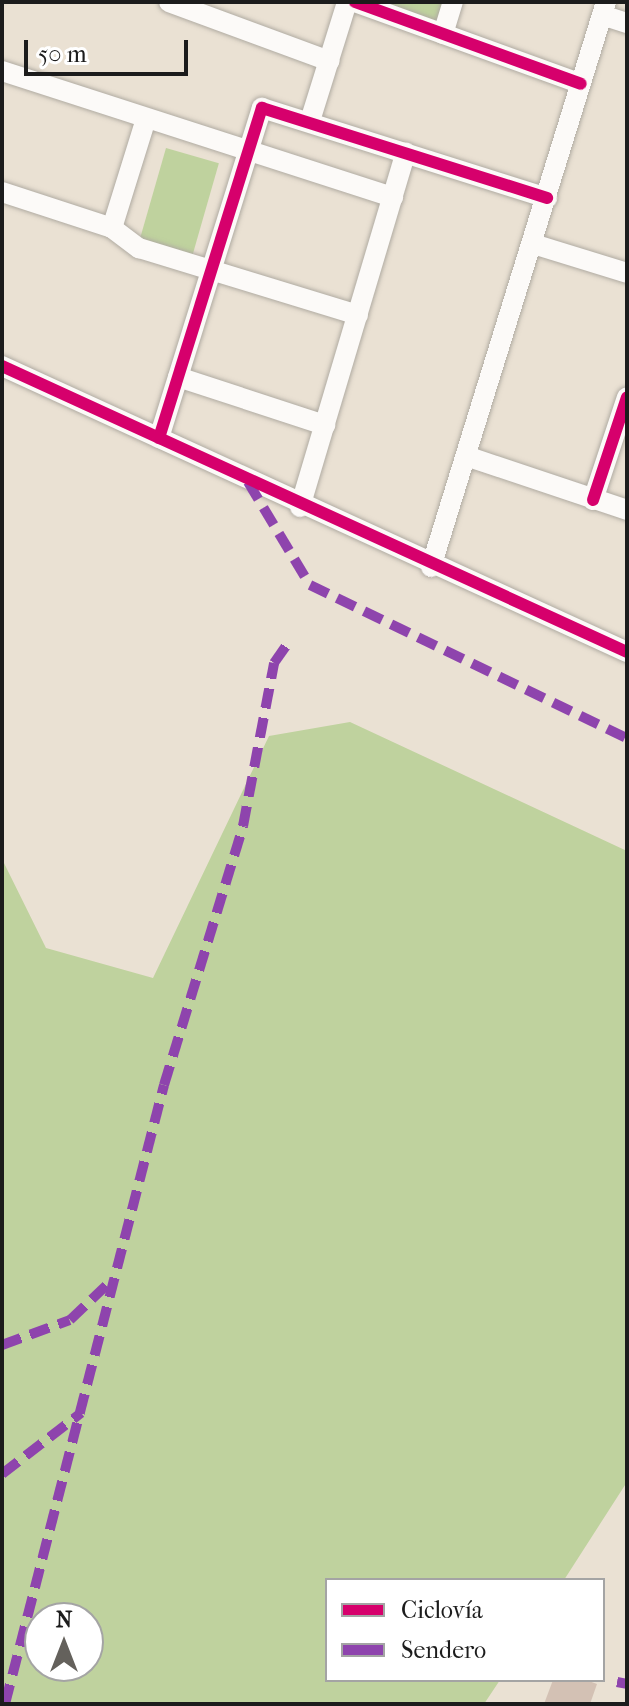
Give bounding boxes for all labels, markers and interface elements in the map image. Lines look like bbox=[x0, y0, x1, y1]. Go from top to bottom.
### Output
scale bar bbox=[28, 24, 192, 74]
text: 50 m bbox=[38, 40, 87, 68]
legend bbox=[325, 1578, 605, 1682]
text: Ciclovía bbox=[401, 1596, 483, 1624]
north arrow bbox=[24, 1602, 104, 1682]
text: N bbox=[56, 1607, 72, 1633]
text: Sendero bbox=[401, 1636, 486, 1664]

